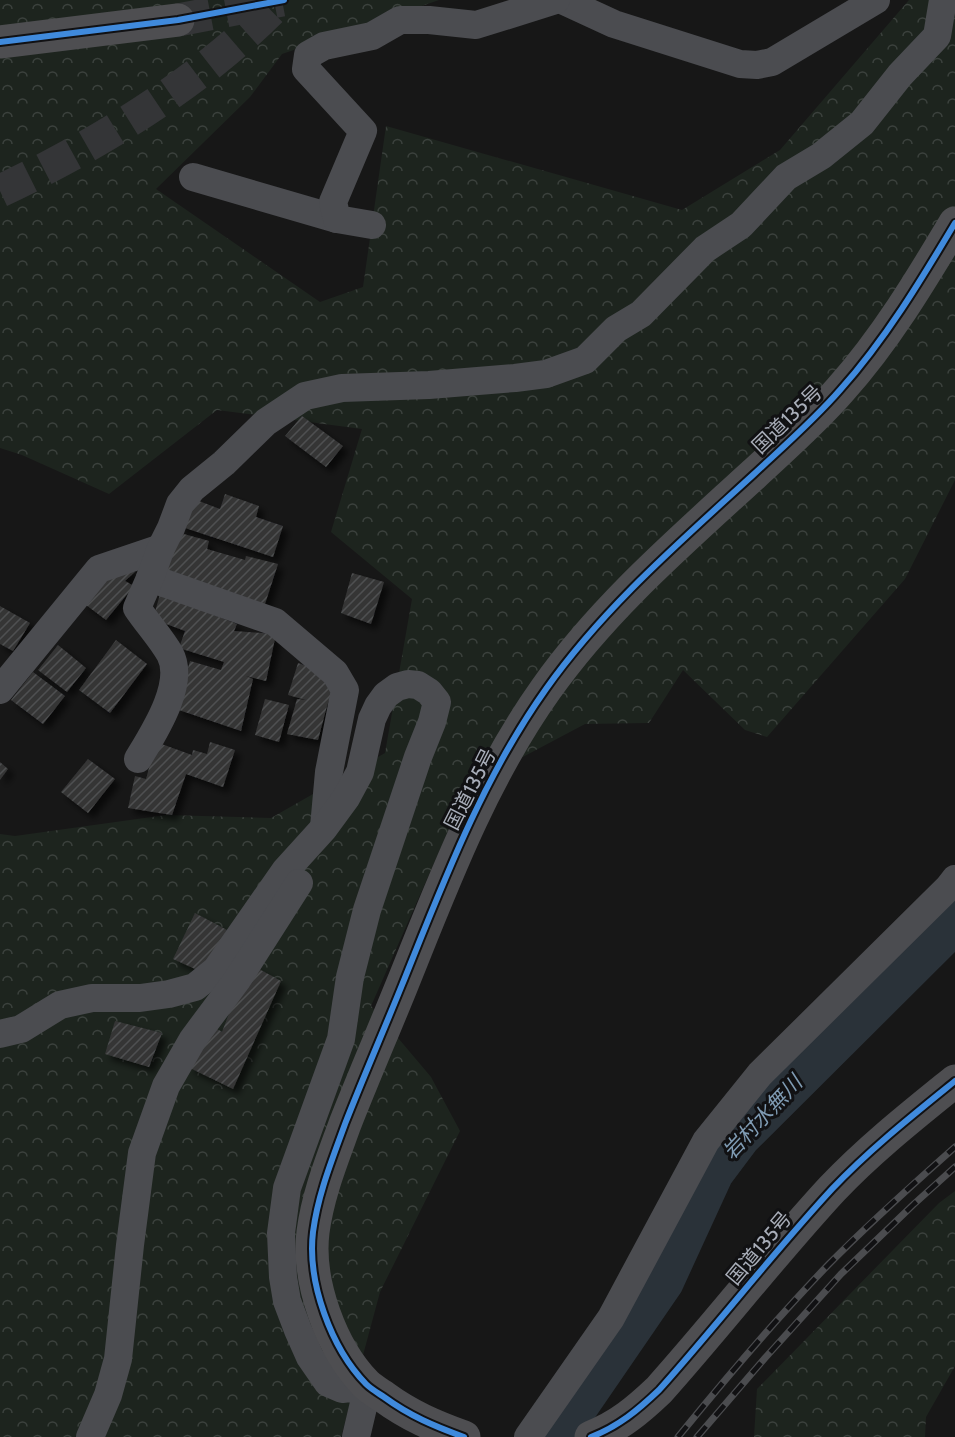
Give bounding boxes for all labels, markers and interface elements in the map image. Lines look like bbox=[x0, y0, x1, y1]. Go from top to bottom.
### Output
street label: 国道135号 bbox=[747, 380, 827, 458]
street label: 国道135号 bbox=[439, 744, 501, 834]
water label: 岩村水無川 bbox=[717, 1069, 808, 1164]
street label: 国道135号 bbox=[721, 1207, 797, 1289]

